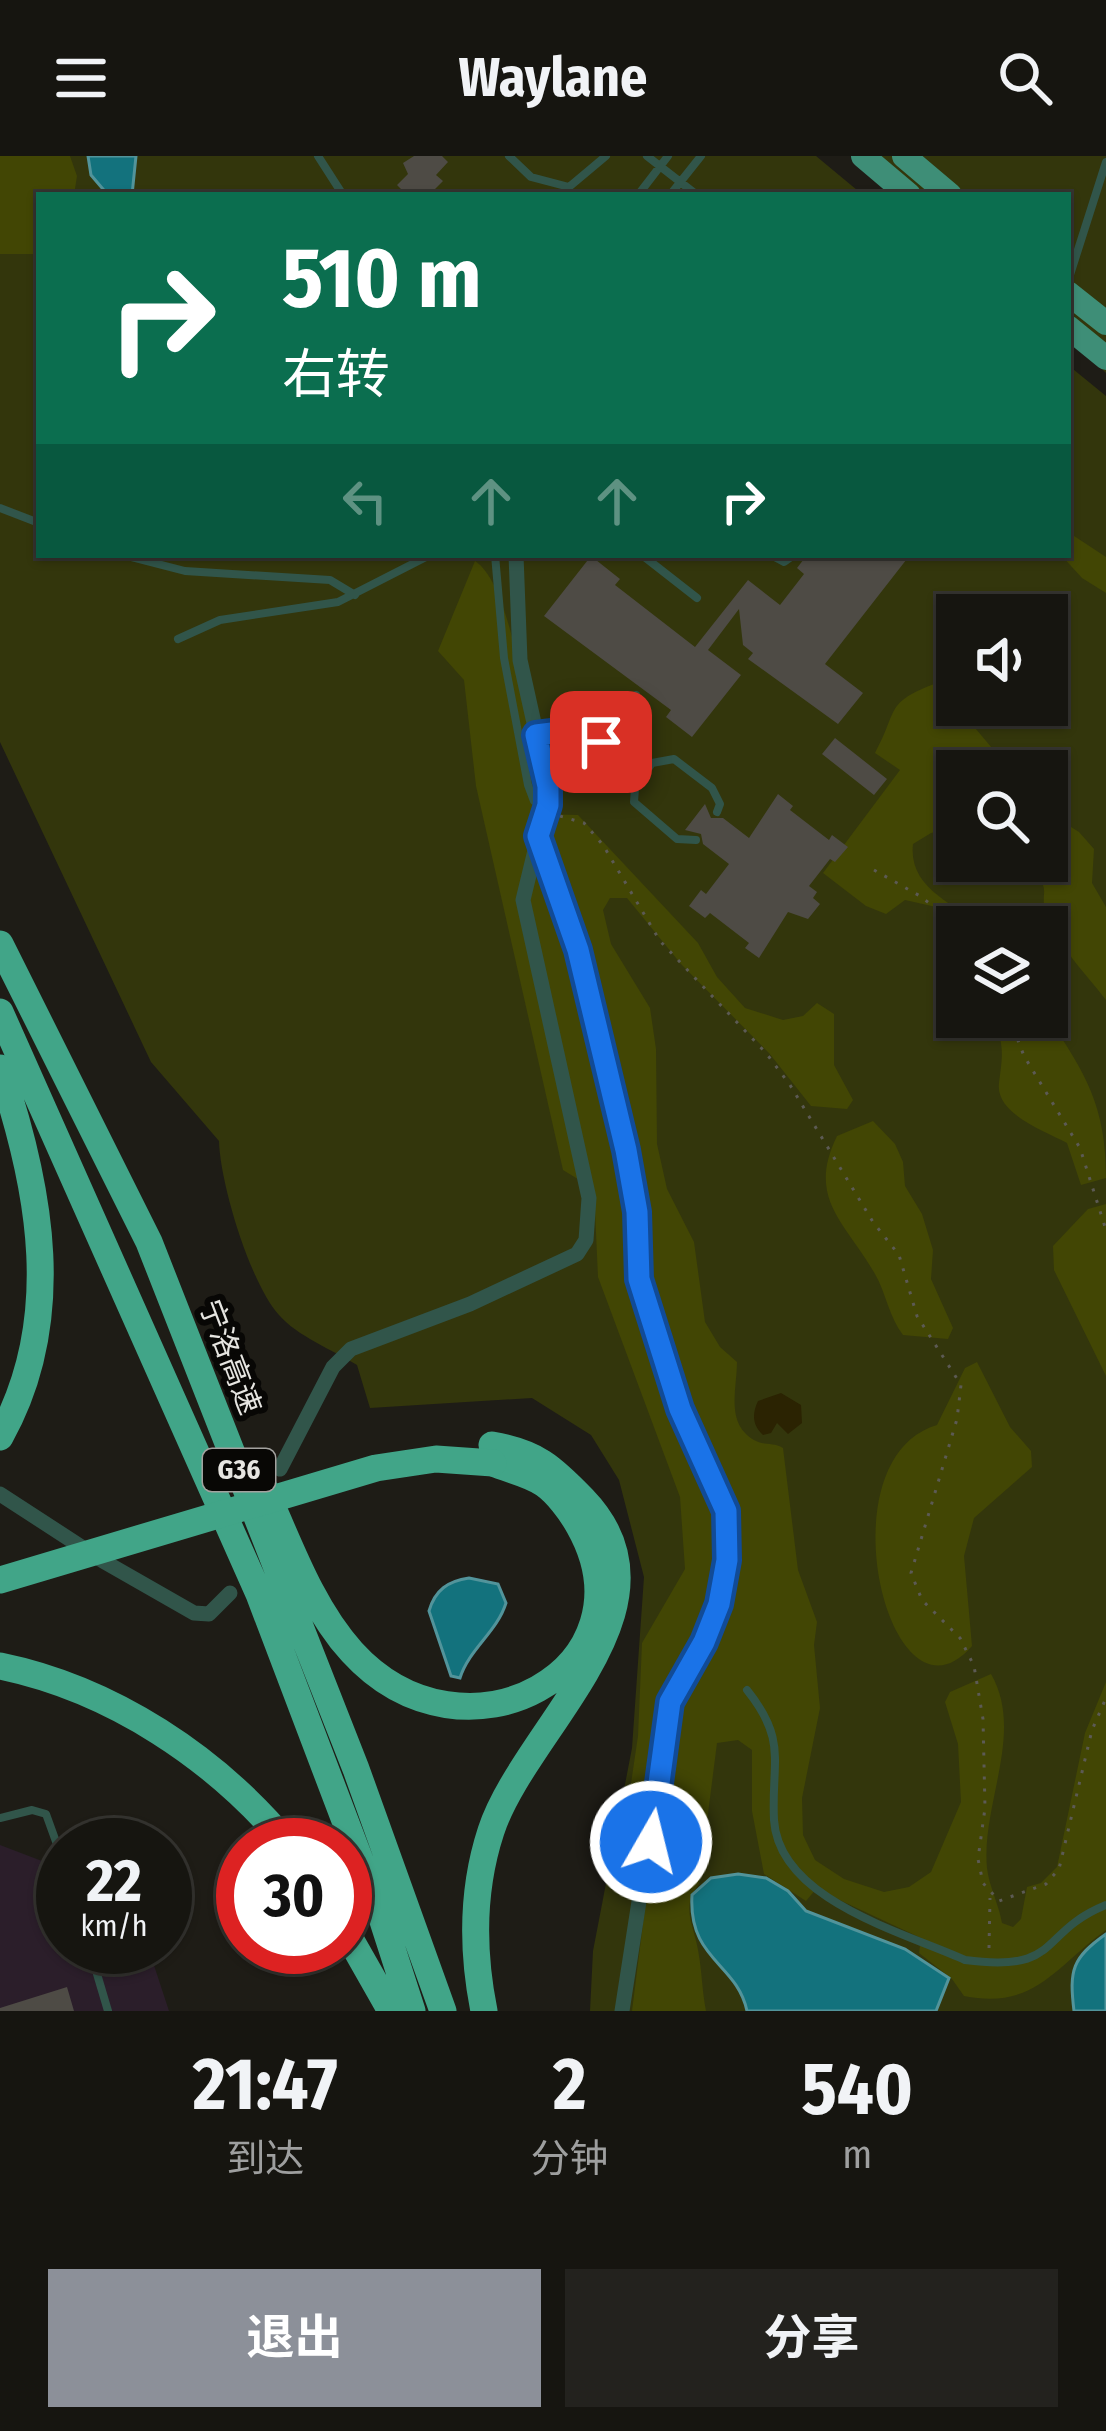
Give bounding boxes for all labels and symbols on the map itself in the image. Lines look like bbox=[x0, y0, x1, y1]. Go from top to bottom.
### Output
pin bbox=[550, 691, 652, 793]
street label: 宁洛高速 bbox=[192, 1295, 268, 1419]
road number: G36 bbox=[203, 1449, 275, 1491]
position arrow bbox=[588, 1779, 714, 1905]
speed limit sign: 30 bbox=[216, 1818, 372, 1974]

